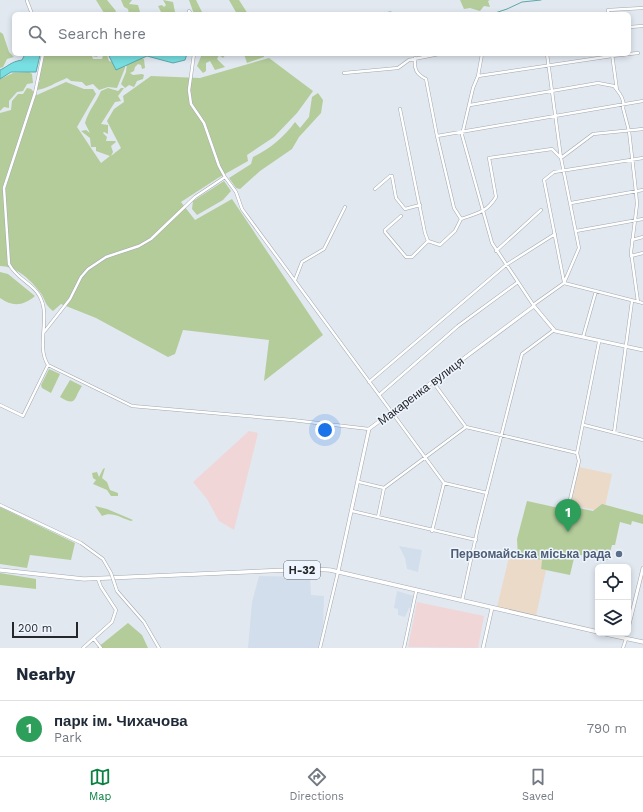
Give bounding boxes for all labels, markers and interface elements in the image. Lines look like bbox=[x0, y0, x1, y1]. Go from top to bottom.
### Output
search box bbox=[12, 12, 631, 56]
icon: search bbox=[26, 23, 48, 45]
text: Search here bbox=[58, 25, 146, 43]
street label: Макаренка вулиця bbox=[375, 354, 467, 428]
your location bbox=[315, 420, 335, 440]
pin: 1 bbox=[555, 499, 581, 532]
place label: Первомайська міська рада bbox=[450, 547, 611, 561]
marker: Первомайська міська рада bbox=[614, 549, 624, 559]
road number: Н-32 bbox=[284, 561, 320, 579]
map controls bbox=[595, 564, 631, 636]
button: locate bbox=[595, 564, 631, 600]
button: layers bbox=[595, 600, 631, 636]
scale bar bbox=[12, 620, 78, 639]
text: 200 m bbox=[18, 622, 52, 635]
text: Nearby bbox=[16, 664, 75, 684]
text: парк ім. Чихачова bbox=[54, 712, 188, 730]
text: 1 bbox=[26, 721, 32, 736]
text: 790 m bbox=[587, 721, 627, 736]
text: Park bbox=[54, 730, 82, 745]
tab: Map bbox=[89, 766, 111, 803]
tab: Directions bbox=[290, 766, 344, 803]
tab: Saved bbox=[522, 766, 554, 803]

